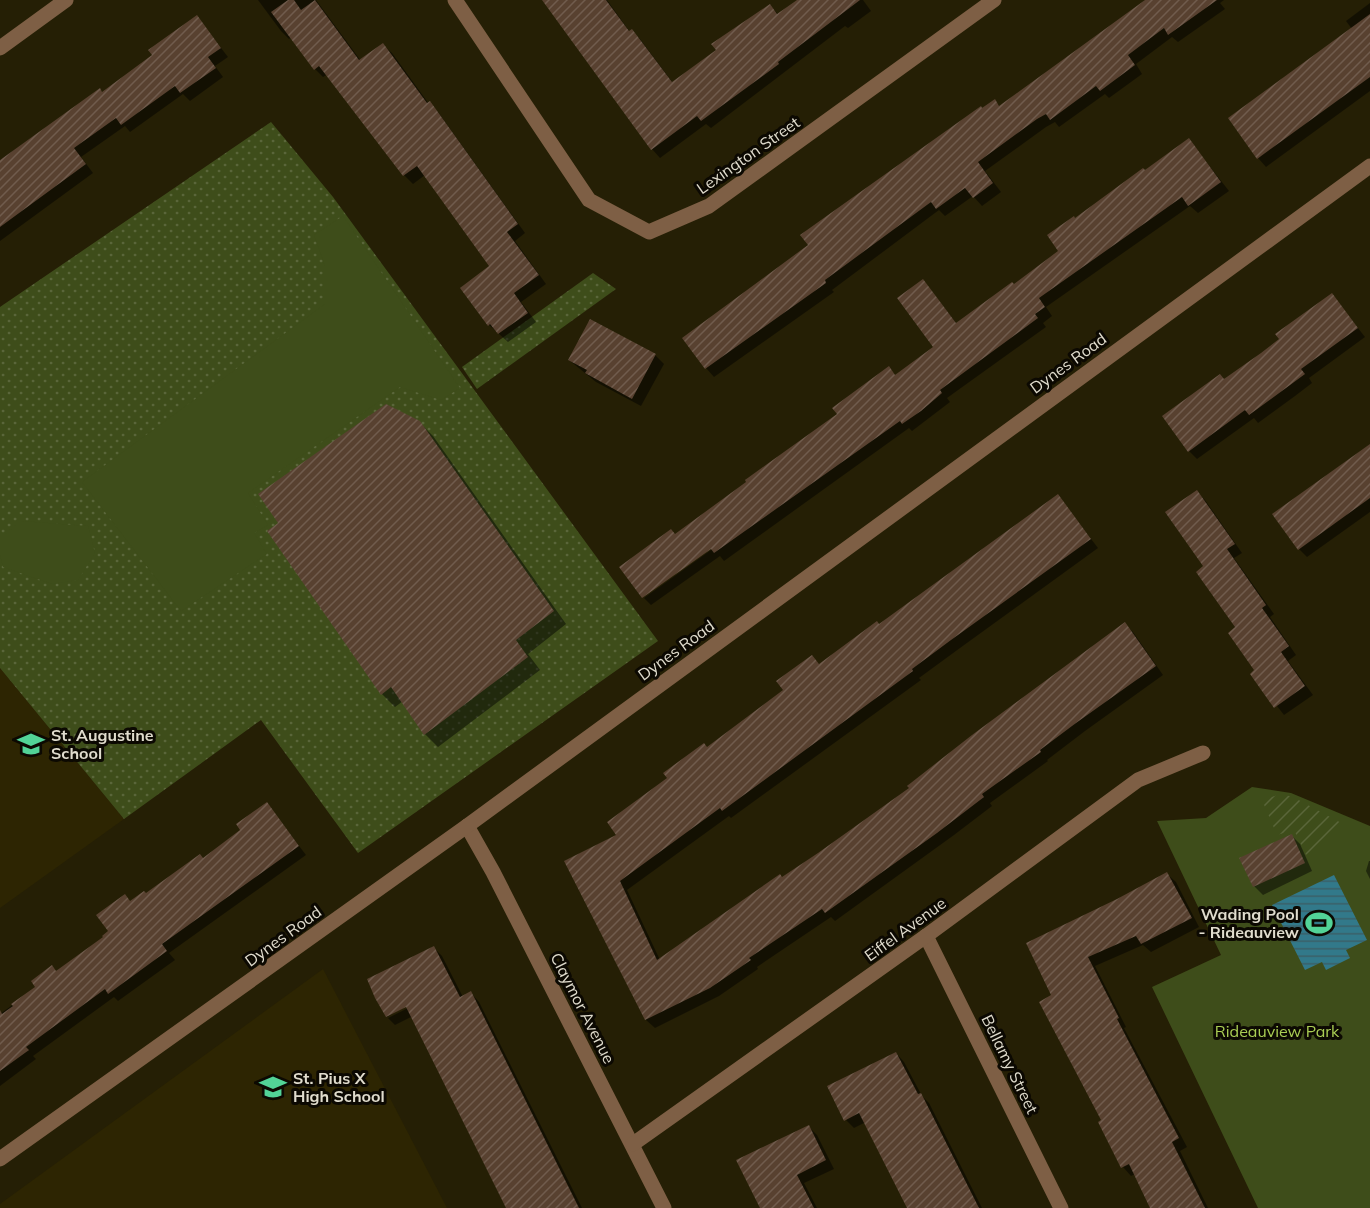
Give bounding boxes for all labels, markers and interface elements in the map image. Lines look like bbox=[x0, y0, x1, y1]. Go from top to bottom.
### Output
street label: Lexington Street bbox=[693, 112, 804, 198]
street label: Dynes Road bbox=[1026, 328, 1110, 398]
street label: Dynes Road bbox=[634, 615, 718, 685]
place label: St. Augustine School bbox=[51, 725, 154, 763]
school or university icon: St. Augustine School bbox=[16, 729, 46, 759]
street label: Eiffel Avenue bbox=[860, 893, 950, 965]
street label: Dynes Road bbox=[241, 901, 325, 971]
place label: Wading Pool - Rideauview bbox=[1198, 904, 1299, 942]
sports icon: Wading Pool - Rideauview bbox=[1304, 908, 1334, 938]
street label: Claymor Avenue bbox=[546, 949, 620, 1067]
street label: Bellamy Street bbox=[977, 1011, 1043, 1117]
park label: Rideauview Park bbox=[1215, 1021, 1340, 1041]
place label: St. Pius X High School bbox=[293, 1068, 385, 1106]
school or university icon: St. Pius X High School bbox=[258, 1072, 288, 1102]

